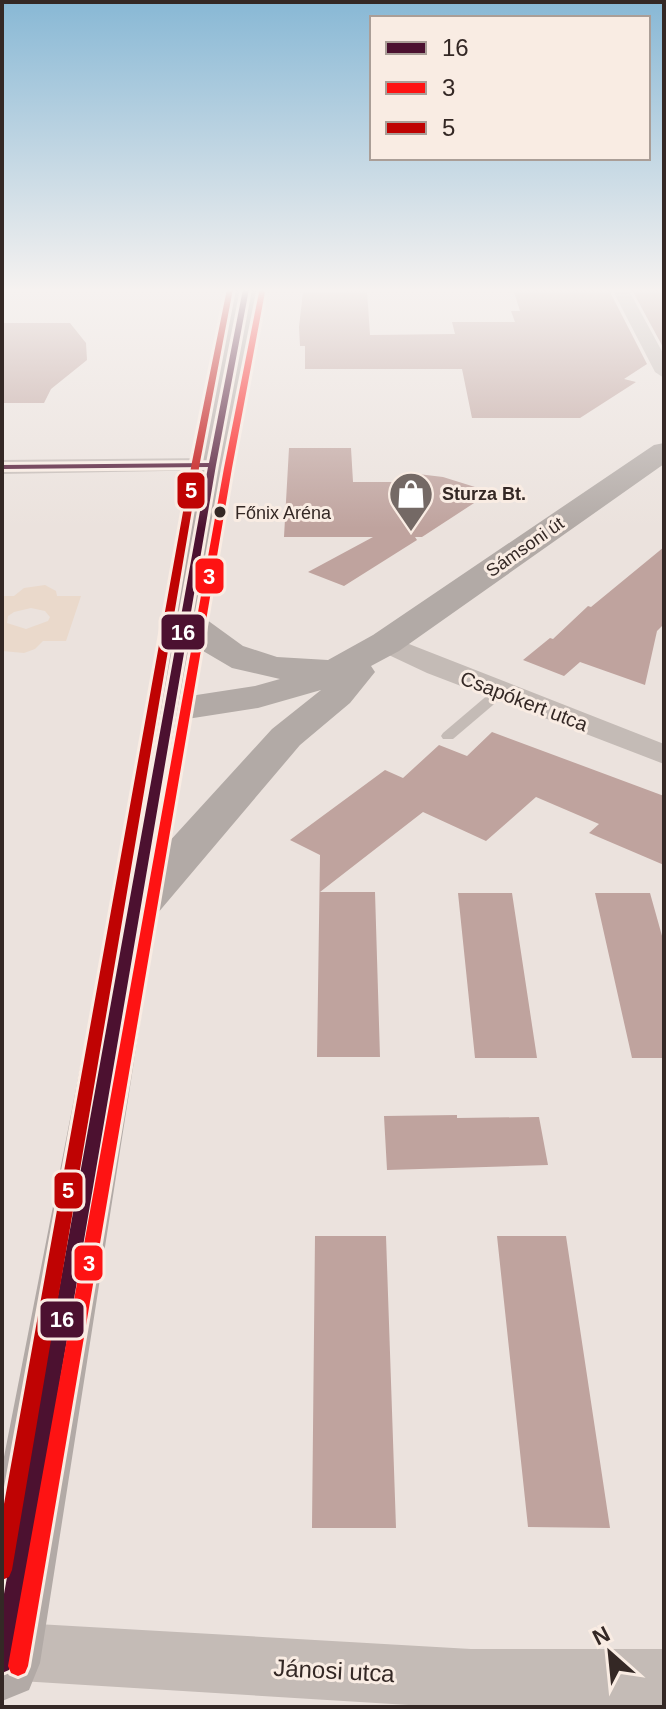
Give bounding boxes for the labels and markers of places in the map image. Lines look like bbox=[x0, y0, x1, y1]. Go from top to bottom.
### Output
shop icon: Sturza Bt. bbox=[387, 470, 435, 533]
place label: Sturza Bt. bbox=[442, 484, 526, 504]
place label: Főnix Aréna bbox=[235, 503, 332, 523]
marker: Főnix Aréna bbox=[212, 504, 228, 520]

